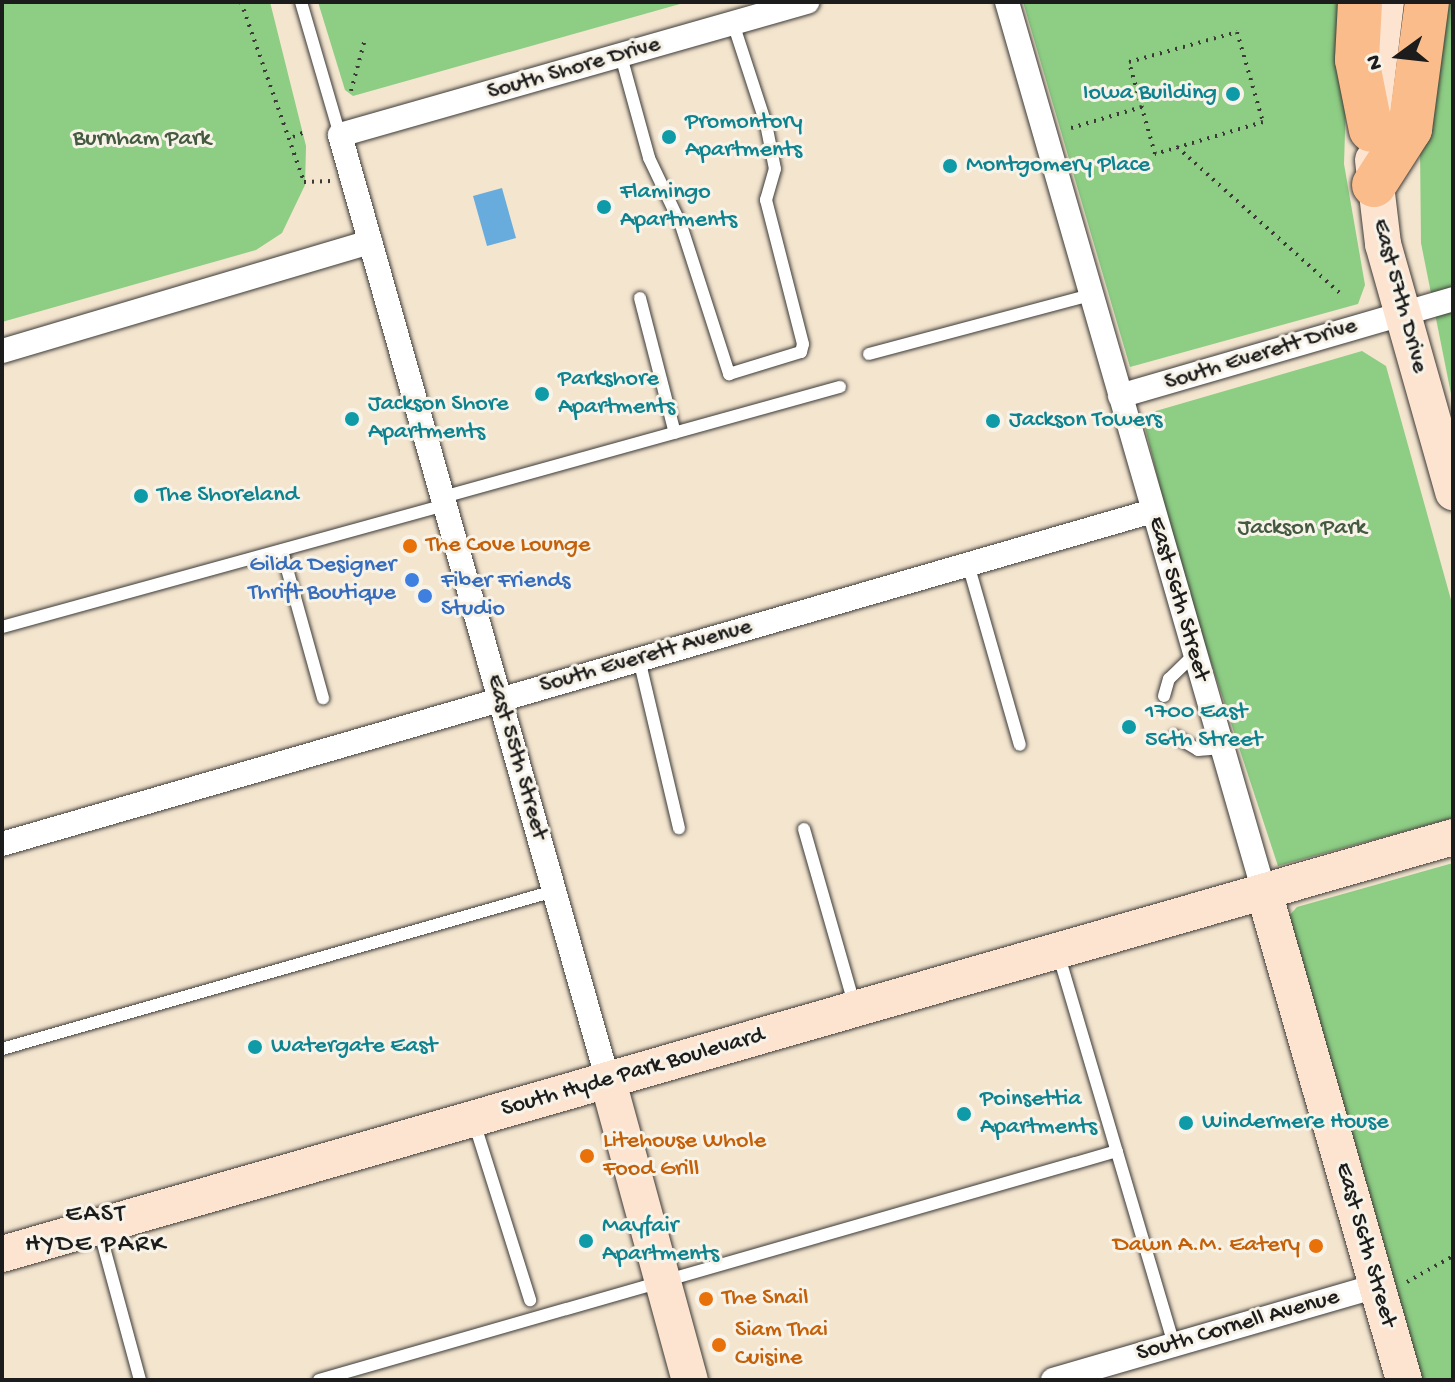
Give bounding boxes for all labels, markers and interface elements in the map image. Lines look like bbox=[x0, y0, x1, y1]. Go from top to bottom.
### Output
north arrow bbox=[1359, 16, 1439, 96]
street label: South Shore Drive bbox=[484, 31, 664, 107]
text: N bbox=[1361, 52, 1390, 73]
place label: Iowa Building bbox=[1083, 80, 1217, 108]
marker: Iowa Building bbox=[1224, 85, 1242, 103]
place label: Promontory Apartments bbox=[685, 109, 803, 165]
park label: Burnham Park bbox=[73, 126, 211, 154]
marker: Promontory Apartments bbox=[660, 128, 678, 146]
place label: Montgomery Place bbox=[966, 152, 1150, 180]
marker: Montgomery Place bbox=[941, 157, 959, 175]
place label: Flamingo Apartments bbox=[620, 179, 737, 235]
marker: Flamingo Apartments bbox=[595, 198, 613, 216]
street label: East 57th Drive bbox=[1365, 216, 1433, 376]
street label: South Everett Drive bbox=[1161, 312, 1361, 398]
place label: Parkshore Apartments bbox=[558, 366, 675, 422]
marker: Parkshore Apartments bbox=[533, 385, 551, 403]
place label: Jackson Shore Apartments bbox=[368, 391, 509, 447]
place label: Jackson Towers bbox=[1009, 407, 1162, 435]
marker: Jackson Shore Apartments bbox=[343, 410, 361, 428]
marker: Jackson Towers bbox=[984, 412, 1002, 430]
place label: The Shoreland bbox=[157, 482, 299, 510]
marker: The Shoreland bbox=[132, 487, 150, 505]
street label: East 56th Street bbox=[1141, 513, 1215, 685]
park label: Jackson Park bbox=[1237, 515, 1367, 543]
place label: The Cove Lounge bbox=[426, 532, 590, 560]
marker: The Cove Lounge bbox=[401, 537, 419, 555]
place label: Gilda Designer Thrift Boutique bbox=[248, 552, 396, 608]
place label: Fiber Friends Studio bbox=[441, 568, 570, 624]
marker: Gilda Designer Thrift Boutique bbox=[403, 571, 421, 589]
marker: Fiber Friends Studio bbox=[416, 587, 434, 605]
street label: South Everett Avenue bbox=[537, 613, 755, 701]
street label: East 55th Street bbox=[479, 671, 553, 843]
place label: 1700 East 56th Street bbox=[1145, 699, 1262, 755]
marker: 1700 East 56th Street bbox=[1120, 718, 1138, 736]
street label: South Hyde Park Boulevard bbox=[498, 1022, 768, 1124]
place label: Watergate East bbox=[271, 1033, 437, 1061]
marker: Watergate East bbox=[246, 1038, 264, 1056]
place label: Poinsettia Apartments bbox=[980, 1086, 1097, 1142]
marker: Poinsettia Apartments bbox=[955, 1105, 973, 1123]
place label: Windermere House bbox=[1202, 1109, 1389, 1137]
marker: Windermere House bbox=[1177, 1114, 1195, 1132]
place label: Litehouse Whole Food Grill bbox=[603, 1128, 766, 1184]
marker: Litehouse Whole Food Grill bbox=[578, 1147, 596, 1165]
street label: East 56th Street bbox=[1328, 1159, 1402, 1331]
district label: EAST HYDE PARK bbox=[25, 1200, 167, 1262]
place label: Mayfair Apartments bbox=[602, 1213, 719, 1269]
marker: Mayfair Apartments bbox=[577, 1232, 595, 1250]
place label: Dawn A.M. Eatery bbox=[1113, 1232, 1300, 1260]
marker: Dawn A.M. Eatery bbox=[1307, 1237, 1325, 1255]
street label: South Cornell Avenue bbox=[1133, 1283, 1343, 1369]
place label: The Snail bbox=[722, 1285, 809, 1313]
marker: The Snail bbox=[697, 1290, 715, 1308]
place label: Siam Thai Cuisine bbox=[735, 1317, 828, 1373]
marker: Siam Thai Cuisine bbox=[710, 1336, 728, 1354]

